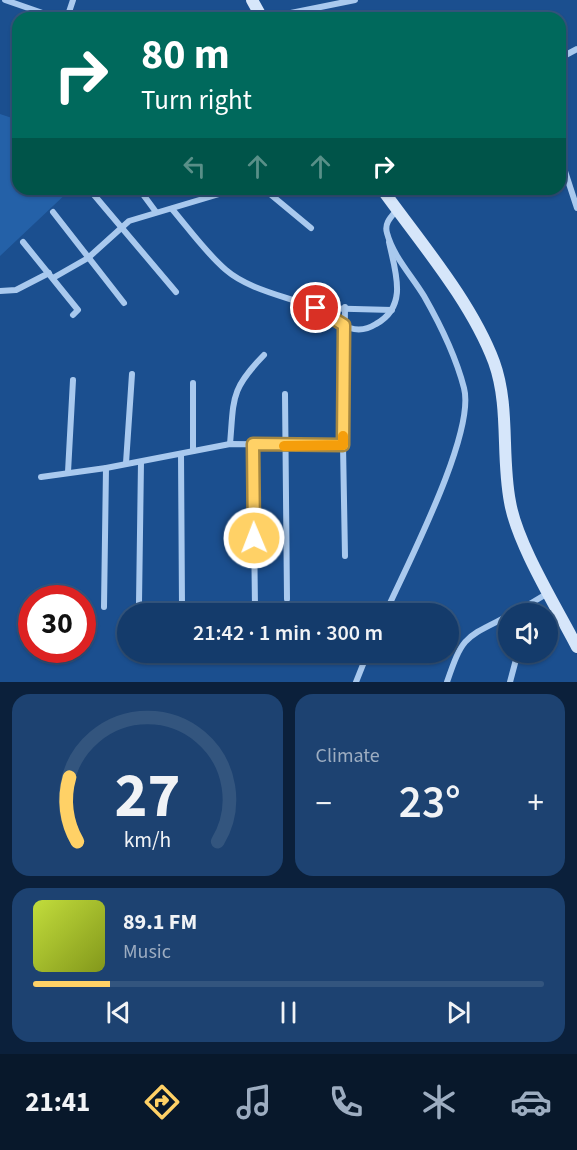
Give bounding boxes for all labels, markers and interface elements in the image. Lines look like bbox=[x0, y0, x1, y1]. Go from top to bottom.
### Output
text: 80 m bbox=[141, 25, 230, 85]
icon: right bbox=[42, 36, 120, 114]
text: Turn right bbox=[141, 81, 252, 120]
icon: left bbox=[178, 150, 211, 183]
icon: ahead bbox=[241, 150, 274, 183]
icon: ahead bbox=[304, 150, 337, 183]
icon: right bbox=[367, 150, 400, 183]
pin bbox=[290, 282, 341, 333]
icon: arrive bbox=[299, 291, 332, 324]
position arrow bbox=[222, 506, 286, 570]
speed limit sign: 30 bbox=[18, 585, 96, 663]
map controls bbox=[498, 603, 558, 663]
button: sound bbox=[498, 603, 558, 663]
text: 21:42 · 1 min · 300 m bbox=[193, 617, 383, 649]
text: Climate bbox=[316, 742, 380, 770]
text: 27 bbox=[114, 752, 180, 841]
text: 23° bbox=[399, 771, 461, 835]
text: − bbox=[316, 780, 332, 827]
text: + bbox=[528, 780, 544, 827]
text: km/h bbox=[123, 825, 171, 856]
text: 89.1 FM bbox=[123, 906, 197, 938]
text: Music bbox=[123, 938, 171, 966]
icon: previous bbox=[102, 996, 135, 1029]
icon: pause bbox=[272, 996, 305, 1029]
icon: next bbox=[442, 996, 475, 1029]
icon: directions bbox=[141, 1081, 183, 1123]
icon: music bbox=[233, 1081, 275, 1123]
icon: phone bbox=[325, 1081, 367, 1123]
icon: climate bbox=[418, 1081, 460, 1123]
icon: car bbox=[510, 1081, 552, 1123]
text: 21:41 bbox=[25, 1083, 90, 1122]

